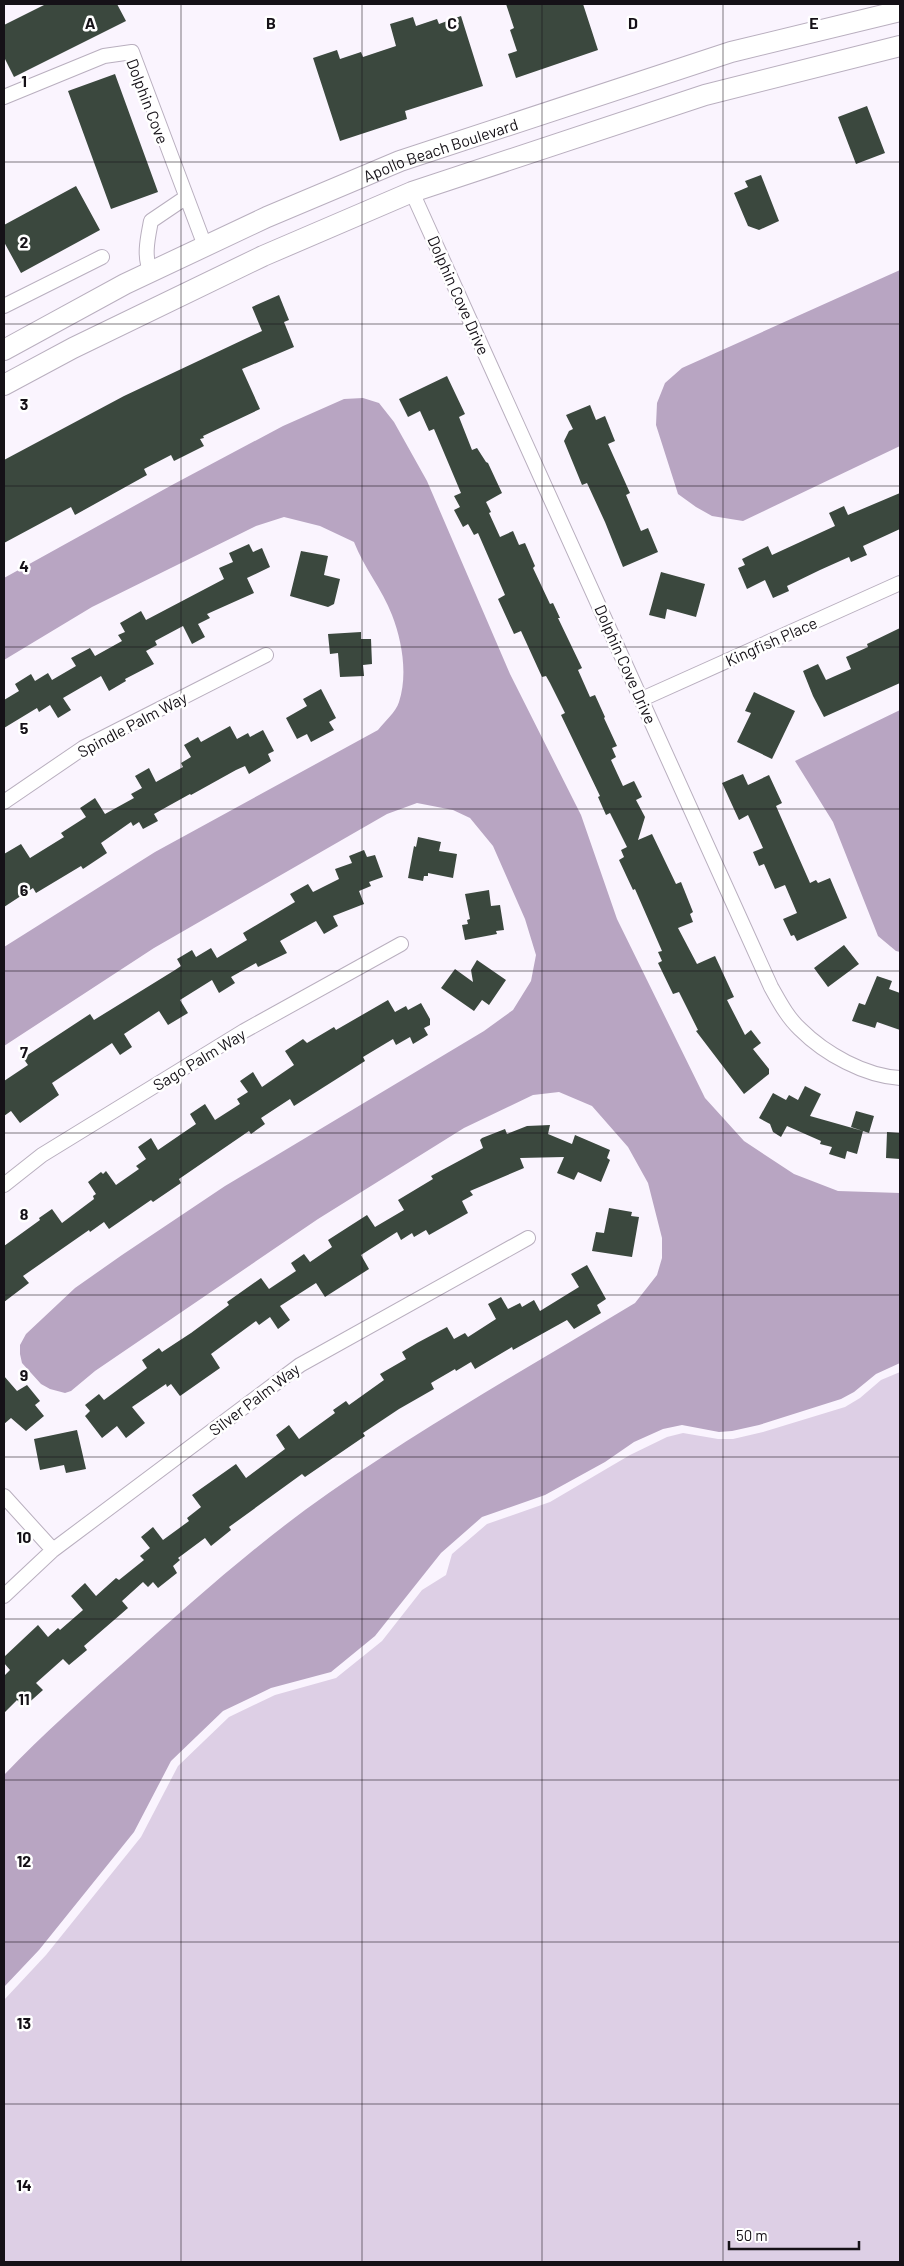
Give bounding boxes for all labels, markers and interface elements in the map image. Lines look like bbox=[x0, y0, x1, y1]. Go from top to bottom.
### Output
text: A bbox=[85, 13, 96, 32]
text: B bbox=[266, 13, 276, 32]
text: C bbox=[447, 13, 457, 32]
text: D bbox=[628, 13, 638, 32]
text: E bbox=[809, 13, 819, 32]
street label: Dolphin Cove bbox=[123, 56, 173, 146]
text: 1 bbox=[21, 71, 27, 90]
street label: Apollo Beach Boulevard bbox=[360, 113, 520, 185]
text: 2 bbox=[20, 232, 29, 251]
street label: Dolphin Cove Drive bbox=[424, 232, 494, 358]
text: 3 bbox=[20, 394, 28, 413]
text: 4 bbox=[19, 556, 29, 575]
street label: Dolphin Cove Drive bbox=[591, 601, 661, 727]
street label: Kingfish Place bbox=[722, 612, 820, 670]
street label: Spindle Palm Way bbox=[74, 687, 191, 761]
text: 5 bbox=[20, 718, 29, 737]
text: 6 bbox=[20, 880, 29, 899]
street label: Sago Palm Way bbox=[149, 1024, 249, 1094]
text: 7 bbox=[20, 1042, 28, 1061]
text: 8 bbox=[20, 1204, 29, 1223]
street label: Silver Palm Way bbox=[205, 1358, 304, 1439]
text: 9 bbox=[20, 1365, 28, 1384]
text: 10 bbox=[17, 1527, 31, 1546]
text: 11 bbox=[18, 1689, 30, 1708]
text: 12 bbox=[17, 1851, 31, 1870]
text: 13 bbox=[17, 2013, 31, 2032]
text: 14 bbox=[16, 2175, 32, 2194]
scale bar bbox=[729, 2218, 859, 2250]
text: 50 m bbox=[736, 2226, 768, 2244]

